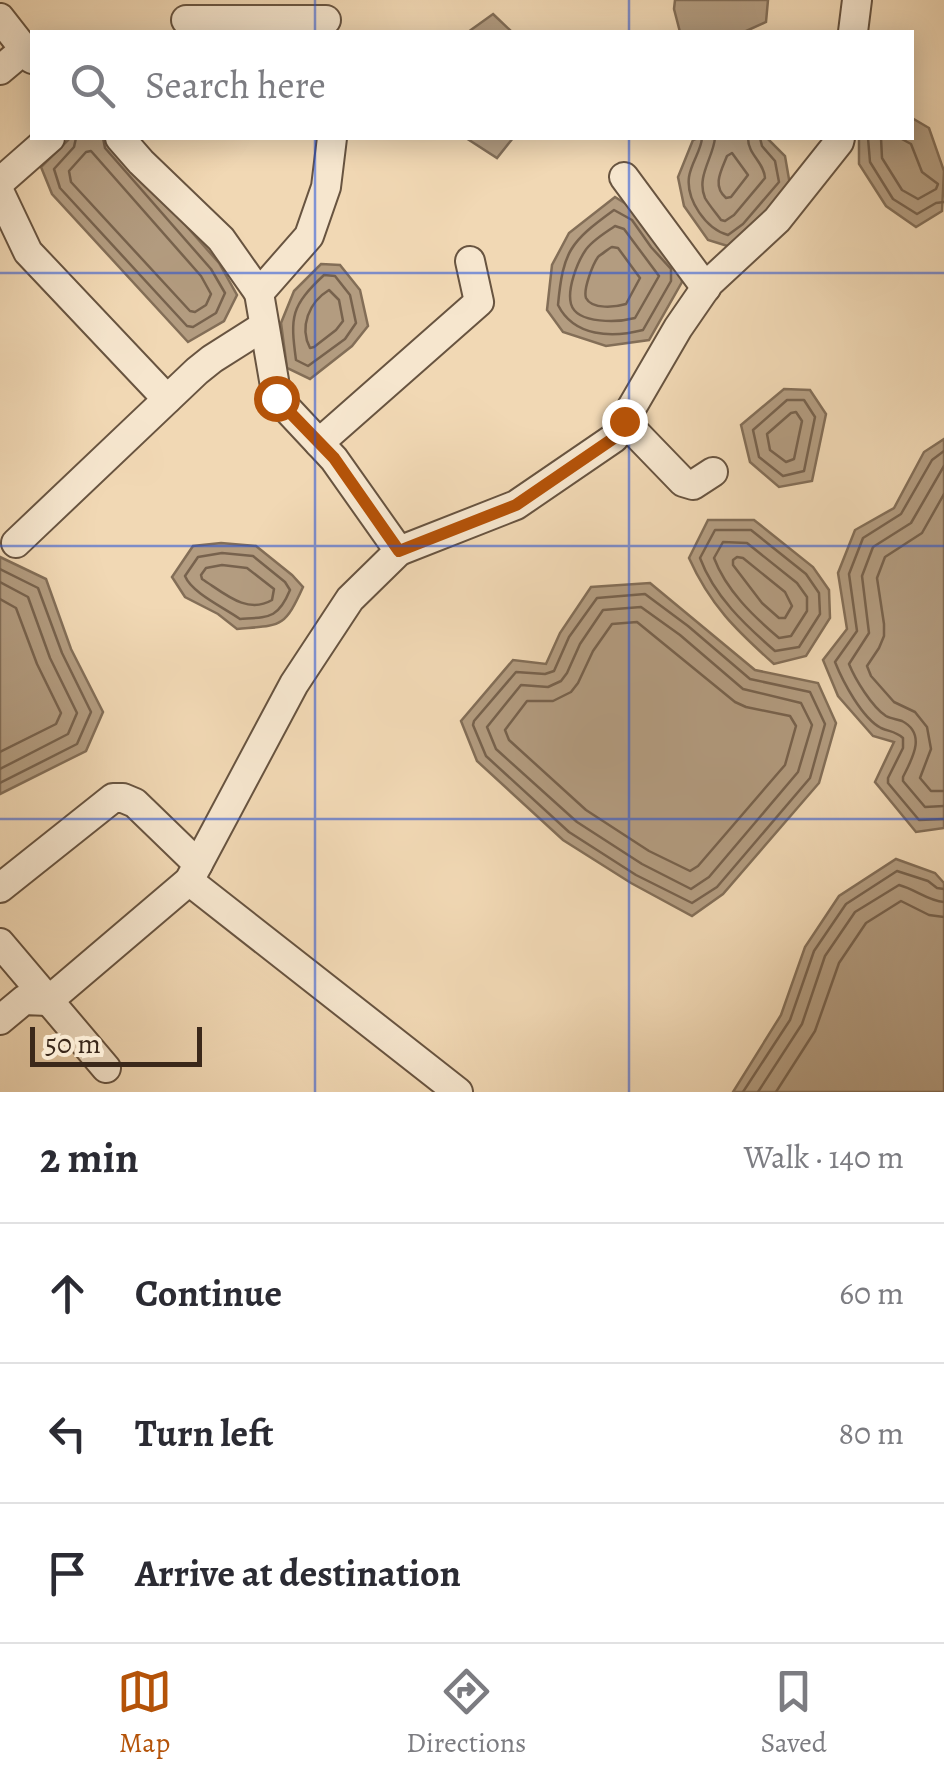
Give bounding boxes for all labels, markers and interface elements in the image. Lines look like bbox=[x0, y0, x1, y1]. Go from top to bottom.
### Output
search box bbox=[30, 30, 914, 140]
icon: search bbox=[65, 58, 120, 113]
text: Search here bbox=[145, 59, 326, 111]
route start bbox=[254, 376, 300, 422]
route end bbox=[602, 399, 648, 445]
scale bar bbox=[30, 1022, 202, 1066]
text: 50 m bbox=[45, 1025, 101, 1063]
text: 2 min bbox=[40, 1129, 139, 1186]
text: Walk · 140 m bbox=[744, 1135, 904, 1179]
icon: ahead bbox=[40, 1266, 95, 1321]
text: Continue bbox=[135, 1267, 282, 1319]
text: 60 m bbox=[839, 1271, 904, 1315]
icon: left bbox=[40, 1406, 95, 1461]
text: Turn left bbox=[135, 1407, 274, 1459]
text: 80 m bbox=[838, 1411, 904, 1455]
icon: arrive bbox=[40, 1546, 95, 1601]
text: Arrive at destination bbox=[135, 1547, 461, 1599]
tab: Map bbox=[117, 1664, 172, 1762]
tab: Directions bbox=[406, 1664, 526, 1762]
tab: Saved bbox=[761, 1664, 827, 1762]

